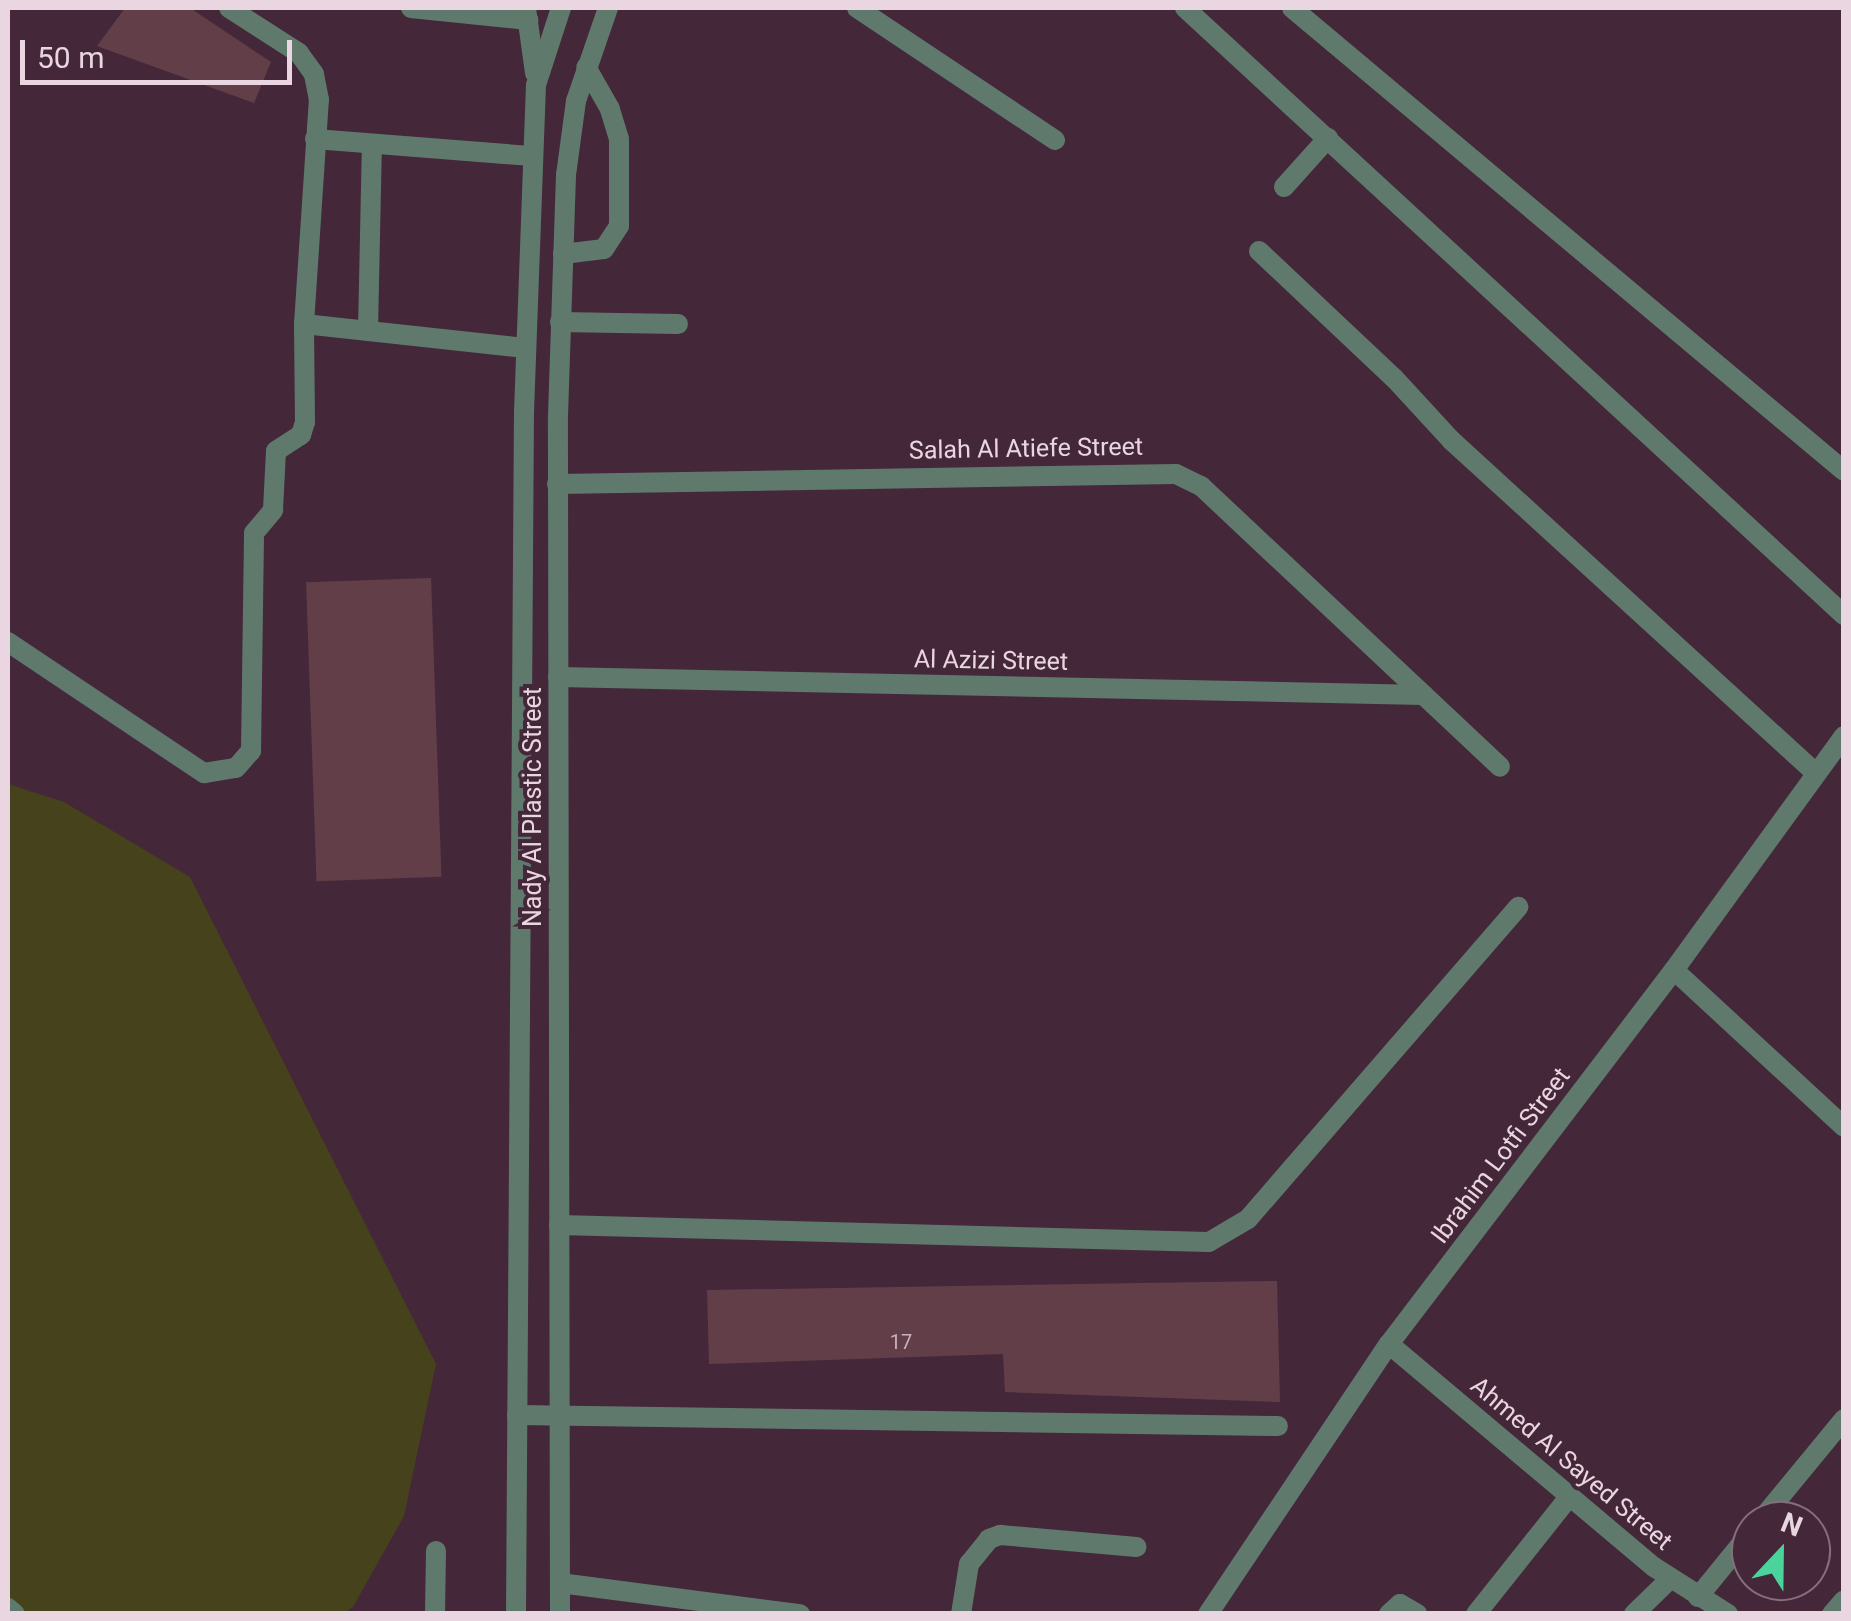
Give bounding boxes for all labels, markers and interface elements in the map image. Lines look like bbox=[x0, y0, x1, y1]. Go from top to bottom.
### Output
scale bar bbox=[25, 20, 298, 82]
text: 50 m bbox=[37, 40, 104, 75]
street label: Salah Al Atiefe Street bbox=[909, 432, 1143, 466]
street label: Al Azizi Street bbox=[914, 645, 1068, 677]
street label: Nady Al Plastic Street bbox=[518, 687, 548, 927]
street label: Ibrahim Lotfi Street bbox=[1425, 1062, 1577, 1250]
house number: 17 bbox=[890, 1330, 912, 1354]
street label: Ahmed Al Sayed Street bbox=[1464, 1371, 1678, 1557]
north arrow bbox=[1731, 1501, 1831, 1601]
text: N bbox=[1776, 1506, 1807, 1544]

